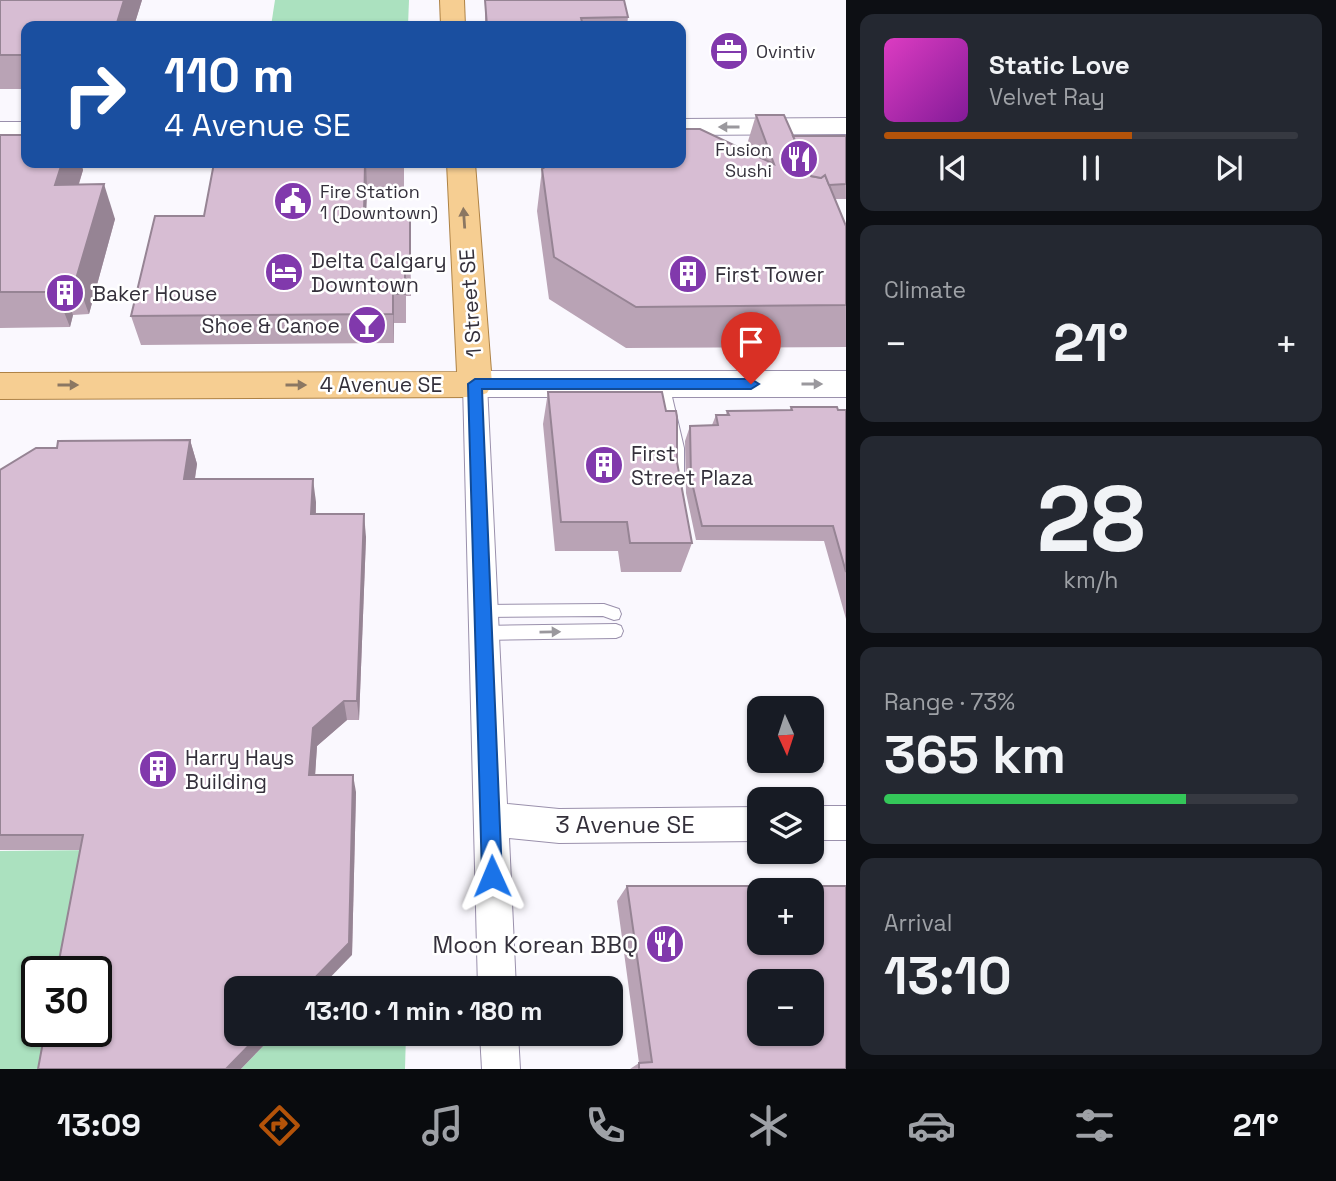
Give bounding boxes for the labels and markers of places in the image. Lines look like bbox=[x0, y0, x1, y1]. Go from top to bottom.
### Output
office icon: Ovintiv bbox=[708, 30, 750, 72]
place label: Ovintiv bbox=[756, 40, 816, 63]
place label: Fusion Sushi bbox=[715, 138, 772, 182]
restaurant icon: Fusion Sushi bbox=[778, 138, 820, 180]
public building icon: Fire Station 1 (Downtown) bbox=[272, 180, 314, 222]
place label: Fire Station 1 (Downtown) bbox=[320, 180, 438, 224]
place label: Delta Calgary Downtown bbox=[311, 247, 447, 298]
hotel icon: Delta Calgary Downtown bbox=[263, 251, 305, 293]
building icon: First Tower bbox=[667, 253, 709, 295]
place label: First Tower bbox=[715, 261, 825, 288]
building icon: Baker House bbox=[44, 272, 86, 314]
place label: Baker House bbox=[92, 280, 218, 307]
bar icon: Shoe & Canoe bbox=[346, 304, 388, 346]
place label: Shoe & Canoe bbox=[202, 312, 340, 339]
pin bbox=[721, 312, 781, 384]
place label: First Street Plaza bbox=[631, 440, 753, 491]
building icon: First Street Plaza bbox=[583, 444, 625, 486]
place label: Harry Hays Building bbox=[185, 744, 294, 795]
building icon: Harry Hays Building bbox=[137, 748, 179, 790]
restaurant icon: Moon Korean BBQ bbox=[644, 923, 686, 965]
place label: Moon Korean BBQ bbox=[432, 929, 638, 960]

